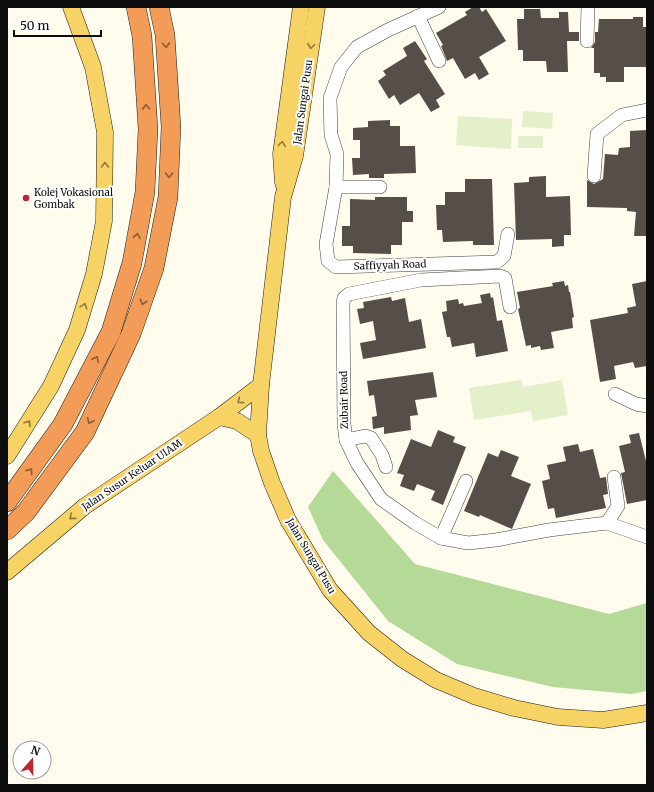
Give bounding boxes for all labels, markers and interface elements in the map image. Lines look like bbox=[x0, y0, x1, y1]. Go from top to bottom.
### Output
scale bar bbox=[14, 12, 101, 38]
text: 50 m bbox=[20, 18, 49, 33]
one-way arrow bbox=[161, 42, 170, 48]
one-way arrow bbox=[307, 43, 316, 49]
street label: Jalan Sungai Pusu bbox=[290, 59, 315, 146]
one-way arrow bbox=[142, 104, 151, 110]
one-way arrow bbox=[277, 141, 286, 147]
one-way arrow bbox=[101, 162, 109, 168]
one-way arrow bbox=[164, 172, 173, 178]
place label: Kolej Vokasional Gombak bbox=[34, 186, 113, 211]
marker: Kolej Vokasional Gombak bbox=[21, 193, 31, 203]
one-way arrow bbox=[132, 233, 141, 239]
street label: Saffiyyah Road bbox=[353, 257, 427, 273]
one-way arrow bbox=[139, 298, 147, 305]
one-way arrow bbox=[79, 303, 88, 310]
one-way arrow bbox=[92, 356, 99, 363]
street label: Zubair Road bbox=[337, 371, 351, 429]
one-way arrow bbox=[238, 396, 245, 403]
one-way arrow bbox=[87, 416, 95, 424]
one-way arrow bbox=[23, 420, 31, 427]
street label: Jalan Susur Keluar UIAM bbox=[78, 436, 185, 514]
one-way arrow bbox=[25, 468, 32, 475]
one-way arrow bbox=[69, 513, 76, 520]
street label: Jalan Sungai Pusu bbox=[283, 515, 339, 596]
north arrow bbox=[12, 740, 52, 780]
text: N bbox=[29, 743, 42, 759]

